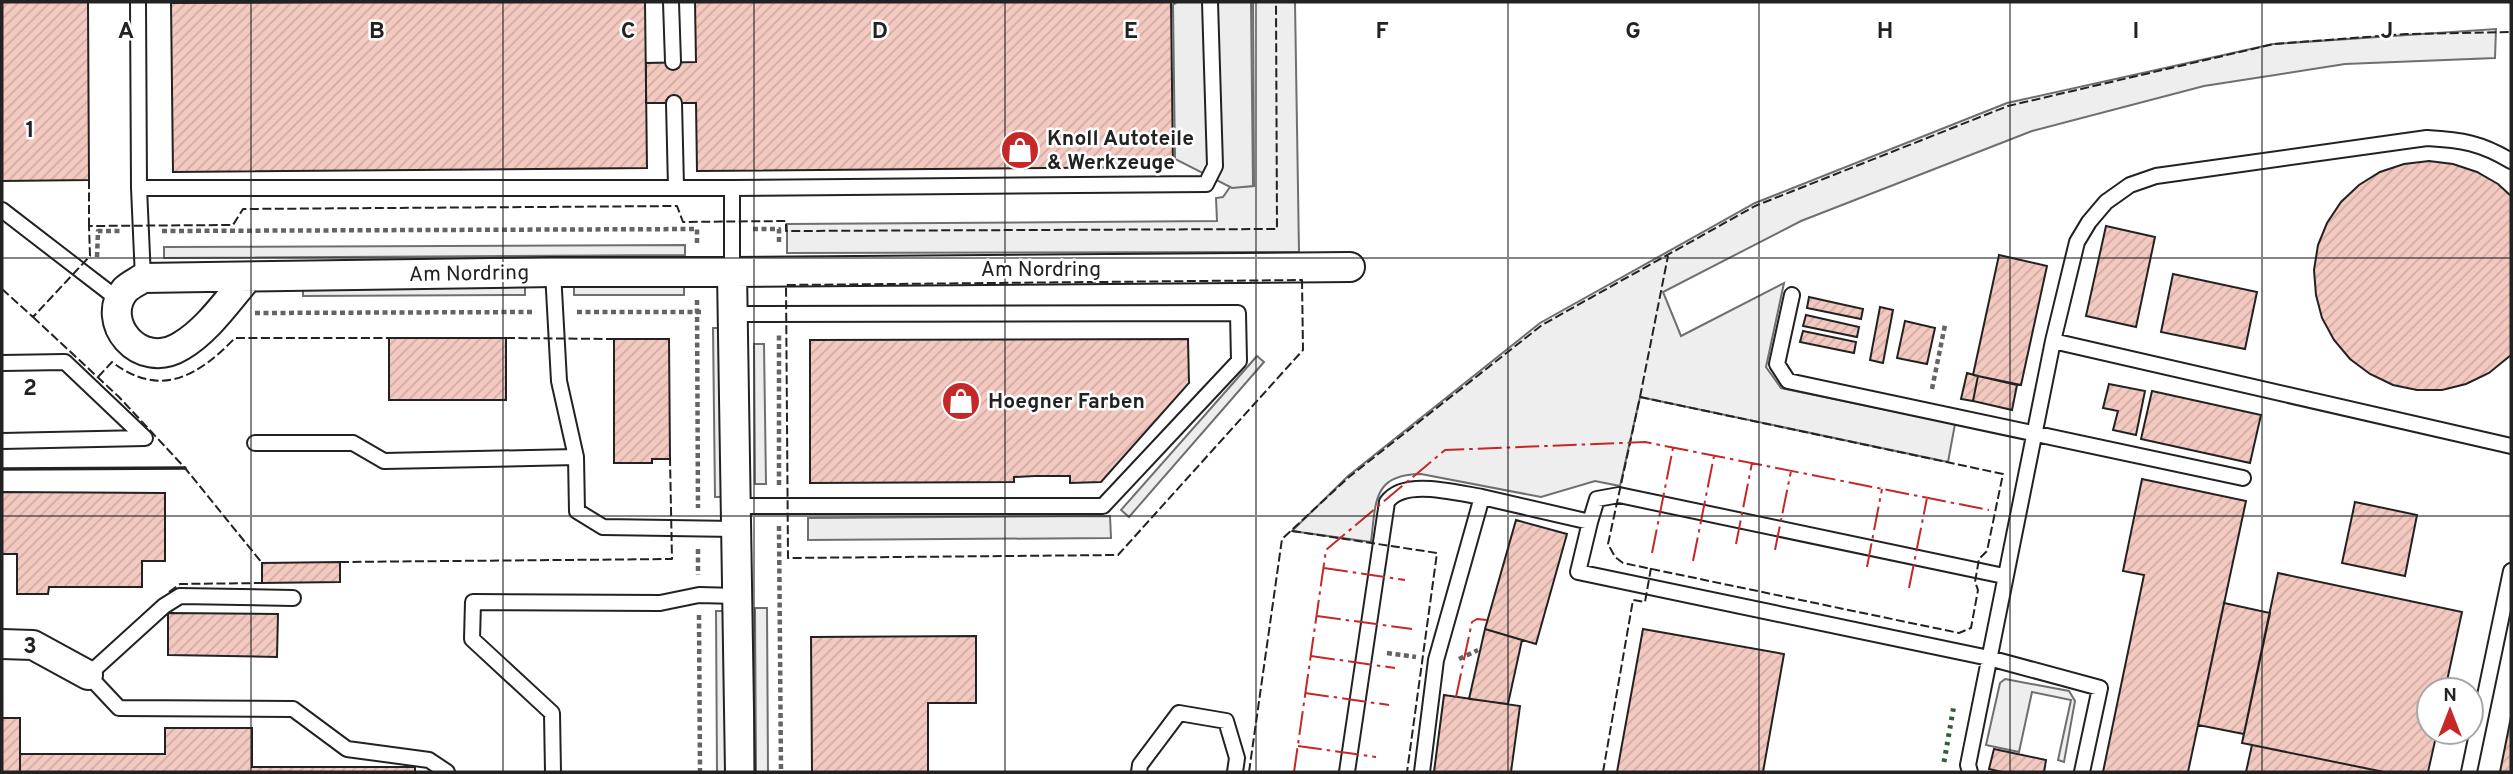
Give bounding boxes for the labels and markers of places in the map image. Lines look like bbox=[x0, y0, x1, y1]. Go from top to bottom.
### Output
place label: Knoll Autoteile & Werkzeuge bbox=[1047, 126, 1194, 177]
shop icon: Knoll Autoteile & Werkzeuge bbox=[999, 129, 1041, 171]
shop icon: Hoegner Farben bbox=[940, 380, 982, 422]
place label: Hoegner Farben bbox=[988, 389, 1145, 416]

